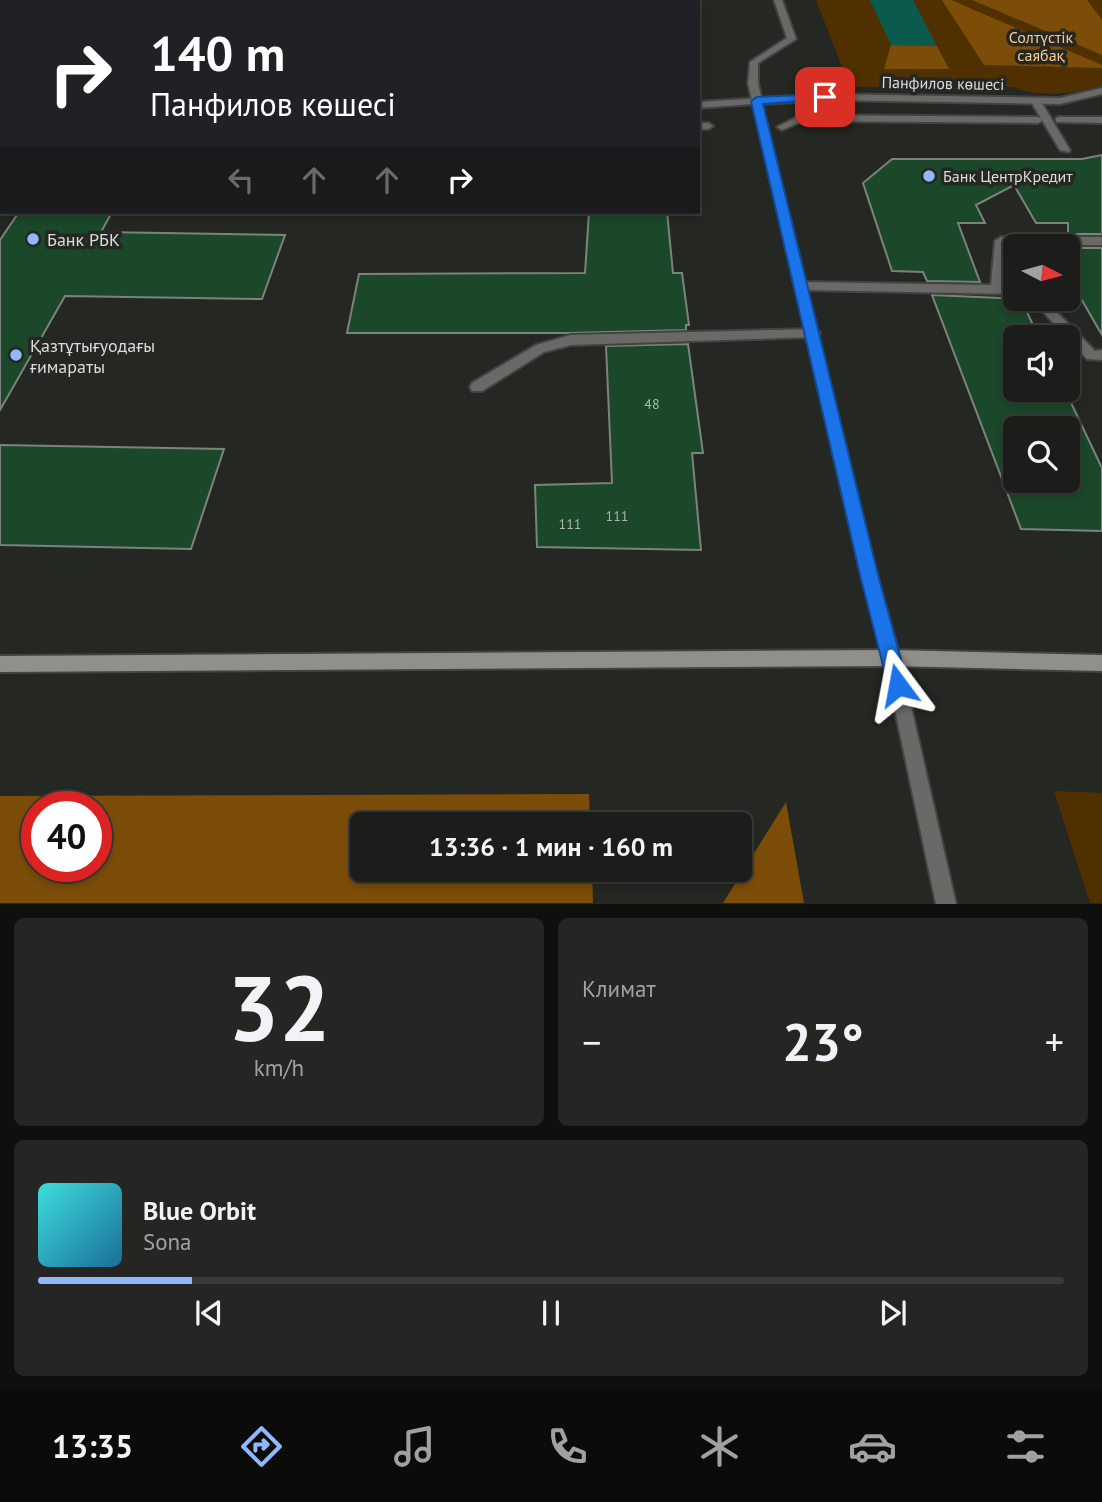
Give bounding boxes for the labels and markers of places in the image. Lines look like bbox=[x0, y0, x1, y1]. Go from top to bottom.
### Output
pin bbox=[795, 67, 855, 127]
place label: Банк ЦентрКредит bbox=[943, 166, 1073, 186]
marker: Банк ЦентрКредит bbox=[921, 168, 937, 184]
place label: Банк РБК bbox=[47, 228, 120, 251]
marker: Банк РБК bbox=[25, 231, 41, 247]
place label: Қазтұтығуодағы ғимараты bbox=[30, 334, 155, 378]
marker: Қазтұтығуодағы ғимараты bbox=[8, 347, 24, 363]

